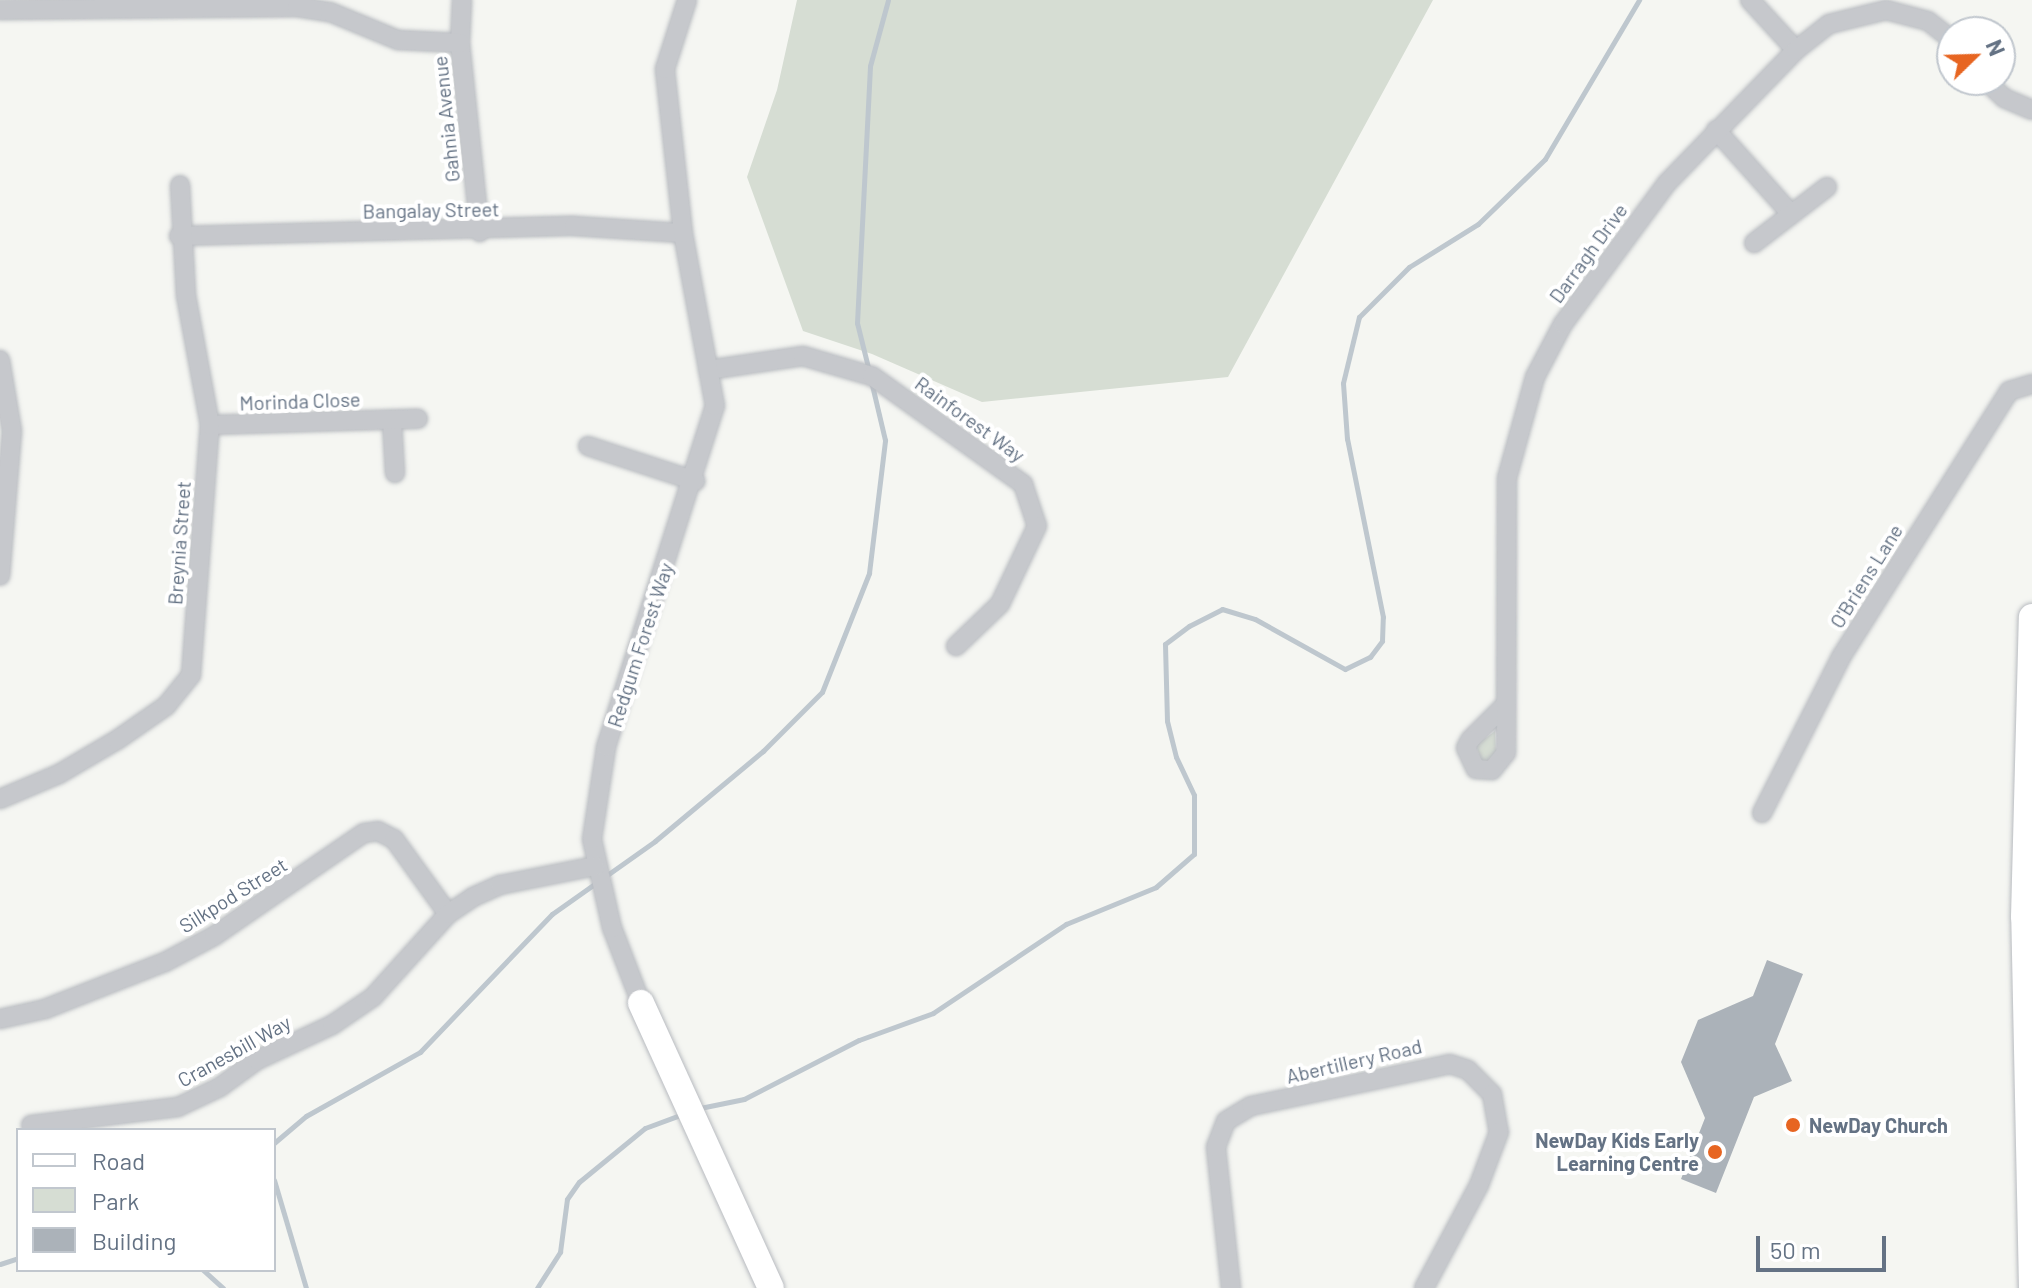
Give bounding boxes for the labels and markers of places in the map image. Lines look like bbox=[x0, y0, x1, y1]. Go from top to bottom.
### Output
place label: NewDay Church bbox=[1809, 1113, 1948, 1137]
marker: NewDay Church bbox=[1784, 1116, 1802, 1134]
place label: NewDay Kids Early Learning Centre bbox=[1535, 1128, 1699, 1175]
marker: NewDay Kids Early Learning Centre bbox=[1706, 1143, 1724, 1161]

